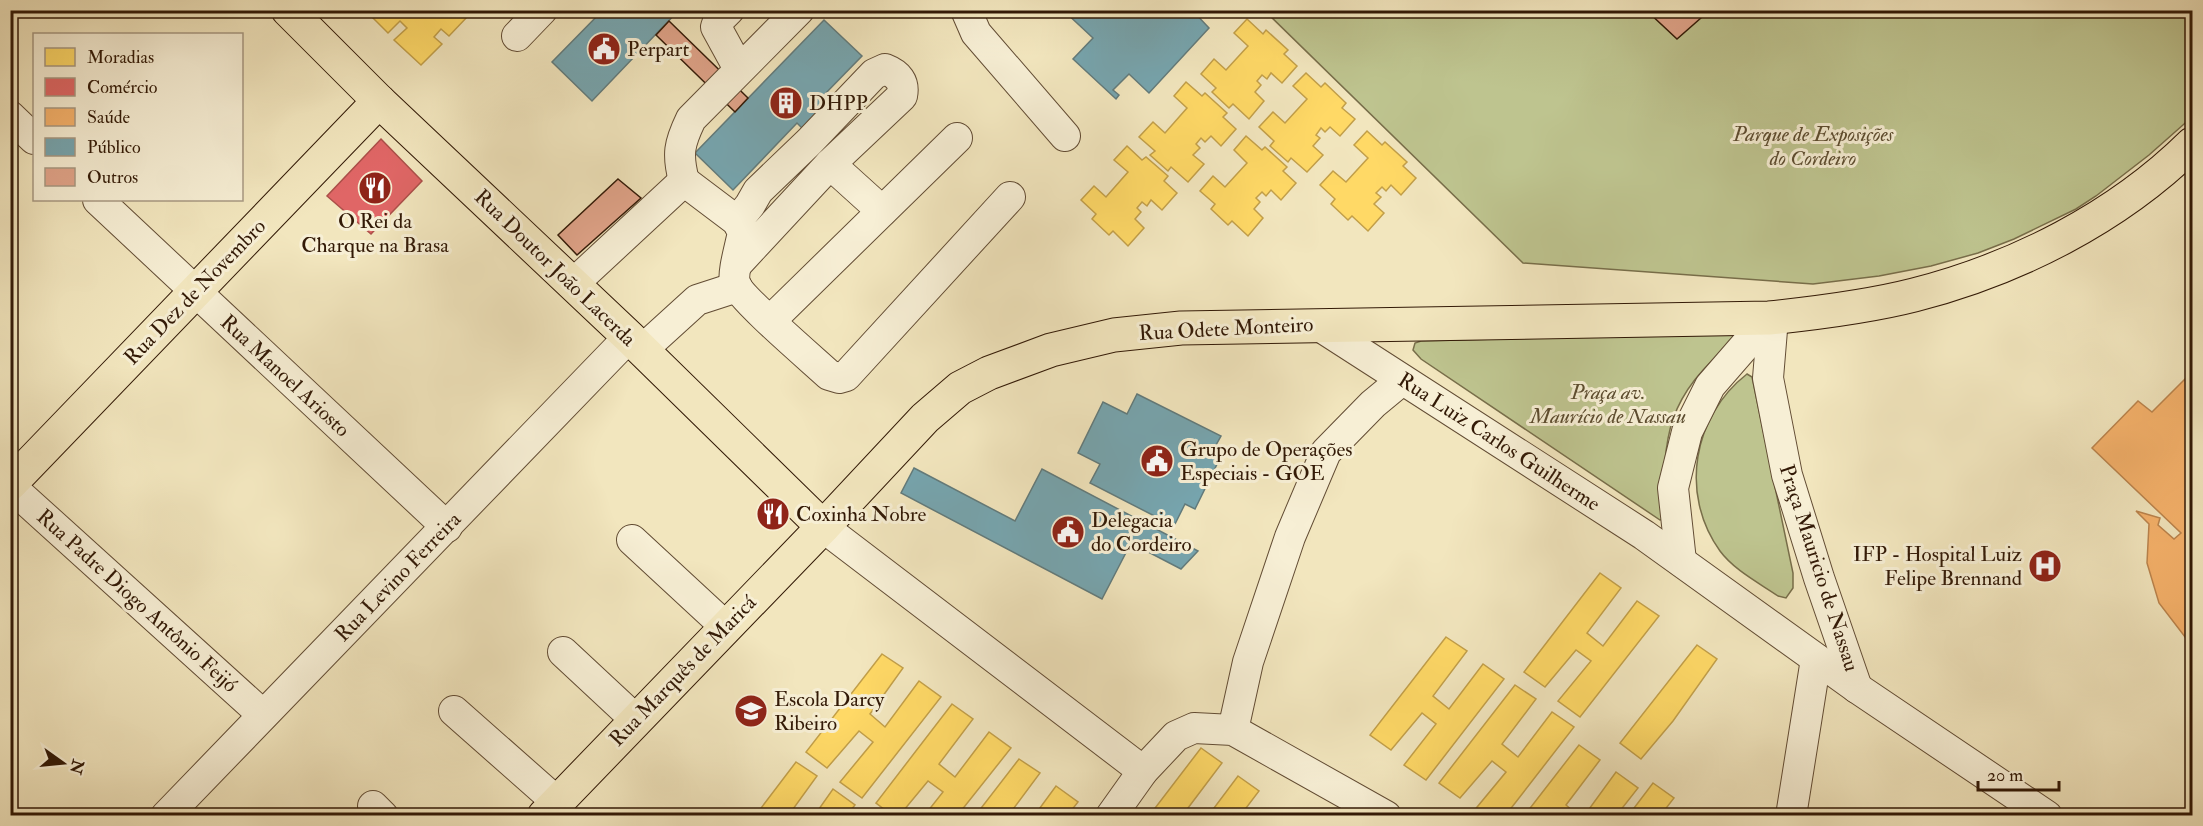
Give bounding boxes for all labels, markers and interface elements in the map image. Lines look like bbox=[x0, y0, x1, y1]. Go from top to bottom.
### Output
public building icon: Perpart bbox=[586, 31, 622, 67]
legend bbox=[33, 33, 243, 201]
place label: Perpart bbox=[627, 36, 689, 63]
text: Moradias bbox=[87, 46, 154, 69]
text: Comércio bbox=[87, 76, 158, 99]
building icon: DHPP bbox=[768, 85, 804, 121]
place label: DHPP bbox=[809, 90, 868, 117]
text: Saúde bbox=[87, 106, 131, 129]
park label: Parque de Exposições do Cordeiro bbox=[1732, 121, 1894, 172]
text: Público bbox=[87, 136, 141, 159]
text: Outros bbox=[87, 166, 138, 189]
restaurant icon: O Rei da Charque na Brasa bbox=[357, 170, 393, 206]
street label: Rua Doutor João Lacerda bbox=[468, 184, 642, 353]
place label: O Rei da Charque na Brasa bbox=[301, 208, 449, 259]
street label: Rua Dez de Novembro bbox=[118, 213, 272, 371]
street label: Rua Manoel Ariosto bbox=[214, 309, 356, 443]
street label: Rua Odete Monteiro bbox=[1138, 311, 1314, 347]
street label: Rua Luiz Carlos Guilherme bbox=[1393, 366, 1605, 518]
park label: Praça av. Maurício de Nassau bbox=[1528, 379, 1686, 430]
place label: Grupo de Operações Especiais - GOE bbox=[1180, 436, 1352, 487]
public building icon: Grupo de Operações Especiais - GOE bbox=[1139, 443, 1175, 479]
street label: Praça Mauricio de Nassau bbox=[1773, 461, 1865, 675]
restaurant icon: Coxinha Nobre bbox=[755, 496, 791, 532]
place label: Coxinha Nobre bbox=[796, 501, 927, 528]
street label: Rua Padre Diogo Antônio Feijó bbox=[31, 503, 243, 699]
street label: Rua Levino Ferreira bbox=[329, 506, 467, 648]
place label: Delegacia do Cordeiro bbox=[1091, 507, 1192, 558]
public building icon: Delegacia do Cordeiro bbox=[1050, 514, 1086, 550]
place label: IFP - Hospital Luiz Felipe Brennand bbox=[1853, 541, 2023, 592]
hospital icon: IFP - Hospital Luiz Felipe Brennand bbox=[2027, 548, 2063, 584]
street label: Rua Marquês de Maricá bbox=[604, 589, 763, 752]
place label: Escola Darcy Ribeiro bbox=[774, 686, 885, 737]
school or university icon: Escola Darcy Ribeiro bbox=[733, 693, 769, 729]
north arrow bbox=[33, 733, 93, 793]
scale bar bbox=[1978, 754, 2059, 792]
text: N bbox=[65, 756, 88, 777]
text: 20 m bbox=[1987, 764, 2023, 787]

